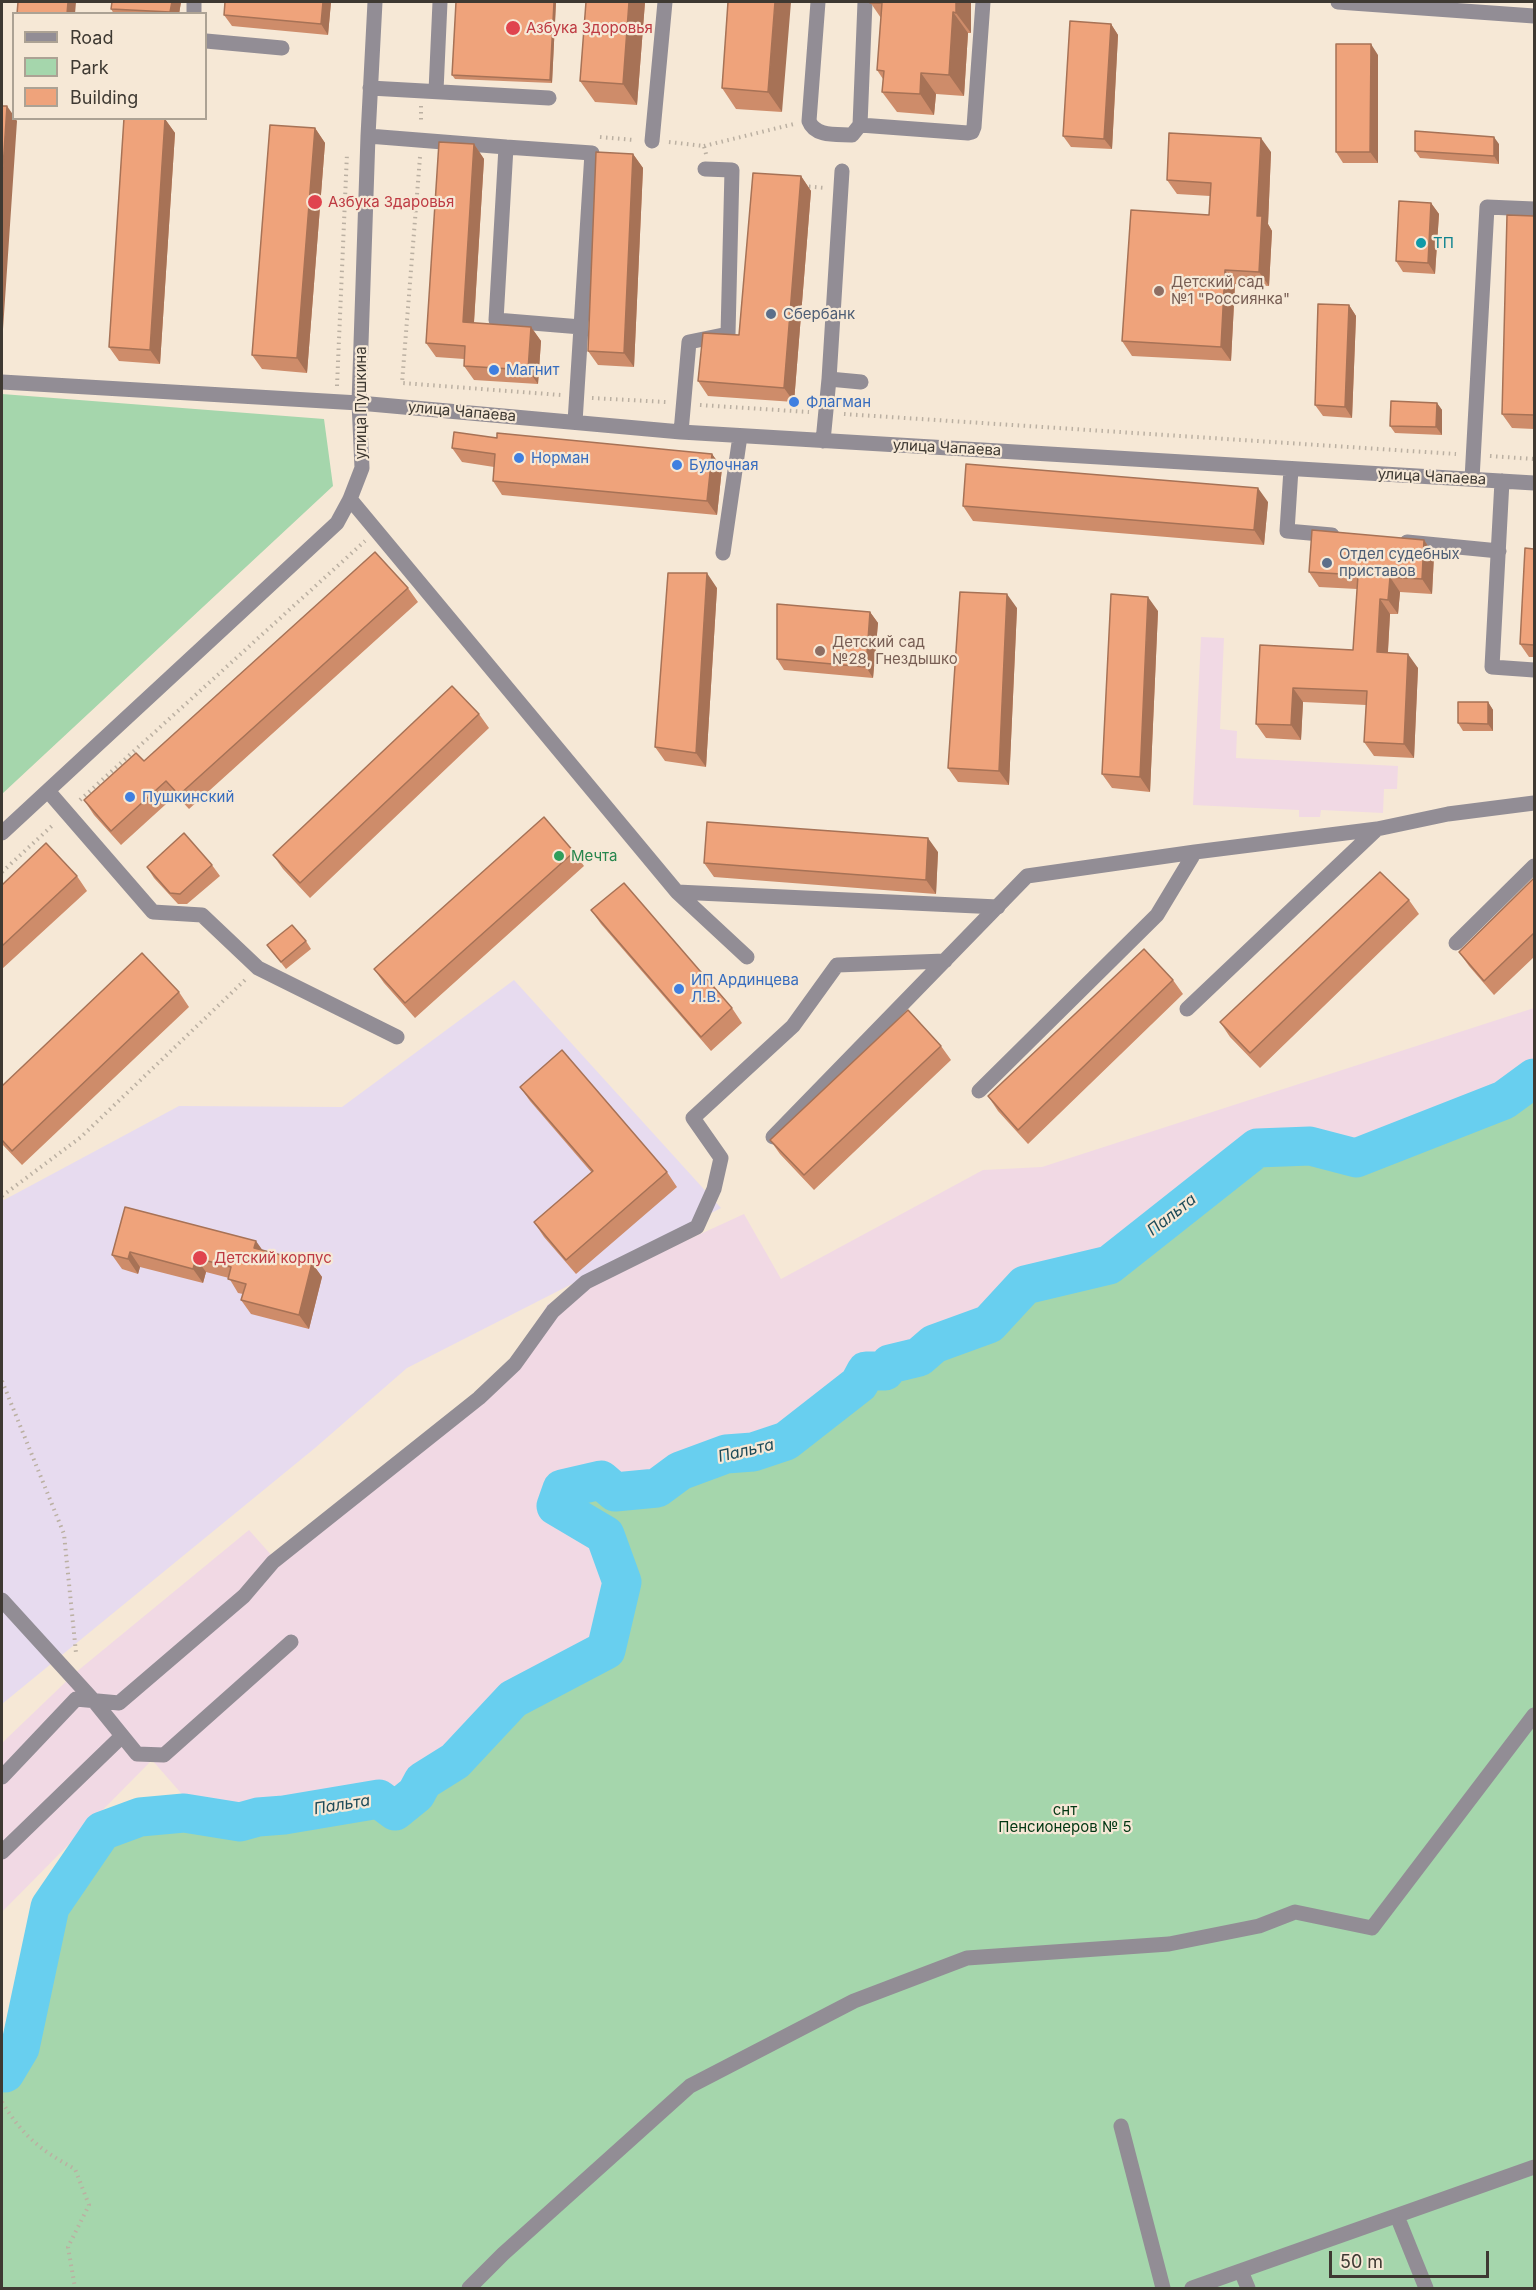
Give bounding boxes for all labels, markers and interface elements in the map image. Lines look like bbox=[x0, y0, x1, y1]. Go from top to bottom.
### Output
legend bbox=[12, 12, 207, 120]
marker: Азбука Здоровья bbox=[504, 19, 522, 37]
place label: Азбука Здоровья bbox=[526, 19, 653, 37]
text: Road bbox=[70, 27, 113, 48]
text: Park bbox=[70, 57, 109, 78]
text: Building bbox=[70, 87, 138, 108]
marker: Азбука Здаровья bbox=[306, 193, 324, 211]
place label: Азбука Здаровья bbox=[328, 193, 454, 211]
place label: ТП bbox=[1433, 234, 1454, 252]
marker: ТП bbox=[1414, 236, 1428, 250]
place label: Детский сад №1 "Россиянка" bbox=[1171, 273, 1290, 308]
marker: Детский сад №1 "Россиянка" bbox=[1152, 284, 1166, 298]
place label: Сбербанк bbox=[783, 305, 855, 323]
marker: Сбербанк bbox=[764, 307, 778, 321]
street label: улица Пушкина bbox=[352, 346, 370, 460]
place label: Магнит bbox=[506, 361, 559, 379]
marker: Магнит bbox=[487, 363, 501, 377]
place label: Флагман bbox=[806, 393, 871, 411]
marker: Флагман bbox=[787, 395, 801, 409]
street label: улица Чапаева bbox=[407, 398, 517, 426]
street label: улица Чапаева bbox=[892, 436, 1002, 460]
place label: Норман bbox=[531, 449, 589, 467]
marker: Норман bbox=[512, 451, 526, 465]
place label: Булочная bbox=[689, 456, 758, 474]
marker: Булочная bbox=[670, 458, 684, 472]
street label: улица Чапаева bbox=[1377, 465, 1487, 489]
place label: Отдел судебных приставов bbox=[1339, 545, 1460, 580]
marker: Отдел судебных приставов bbox=[1320, 556, 1334, 570]
place label: Детский сад №28, Гнездышко bbox=[832, 633, 958, 668]
marker: Детский сад №28, Гнездышко bbox=[813, 644, 827, 658]
place label: Пушкинский bbox=[142, 788, 234, 806]
marker: Пушкинский bbox=[123, 790, 137, 804]
place label: Мечта bbox=[571, 847, 618, 865]
marker: Мечта bbox=[552, 849, 566, 863]
place label: ИП Ардинцева Л.В. bbox=[691, 971, 799, 1006]
marker: ИП Ардинцева Л.В. bbox=[672, 982, 686, 996]
water label: Пальта bbox=[1144, 1190, 1200, 1240]
marker: Детский корпус bbox=[191, 1249, 209, 1267]
place label: Детский корпус bbox=[214, 1249, 332, 1267]
water label: Пальта bbox=[716, 1435, 776, 1467]
water label: Пальта bbox=[312, 1791, 372, 1819]
park label: снт Пенсионеров № 5 bbox=[998, 1801, 1132, 1836]
scale bar bbox=[1332, 2239, 1492, 2277]
text: 50 m bbox=[1340, 2251, 1383, 2272]

